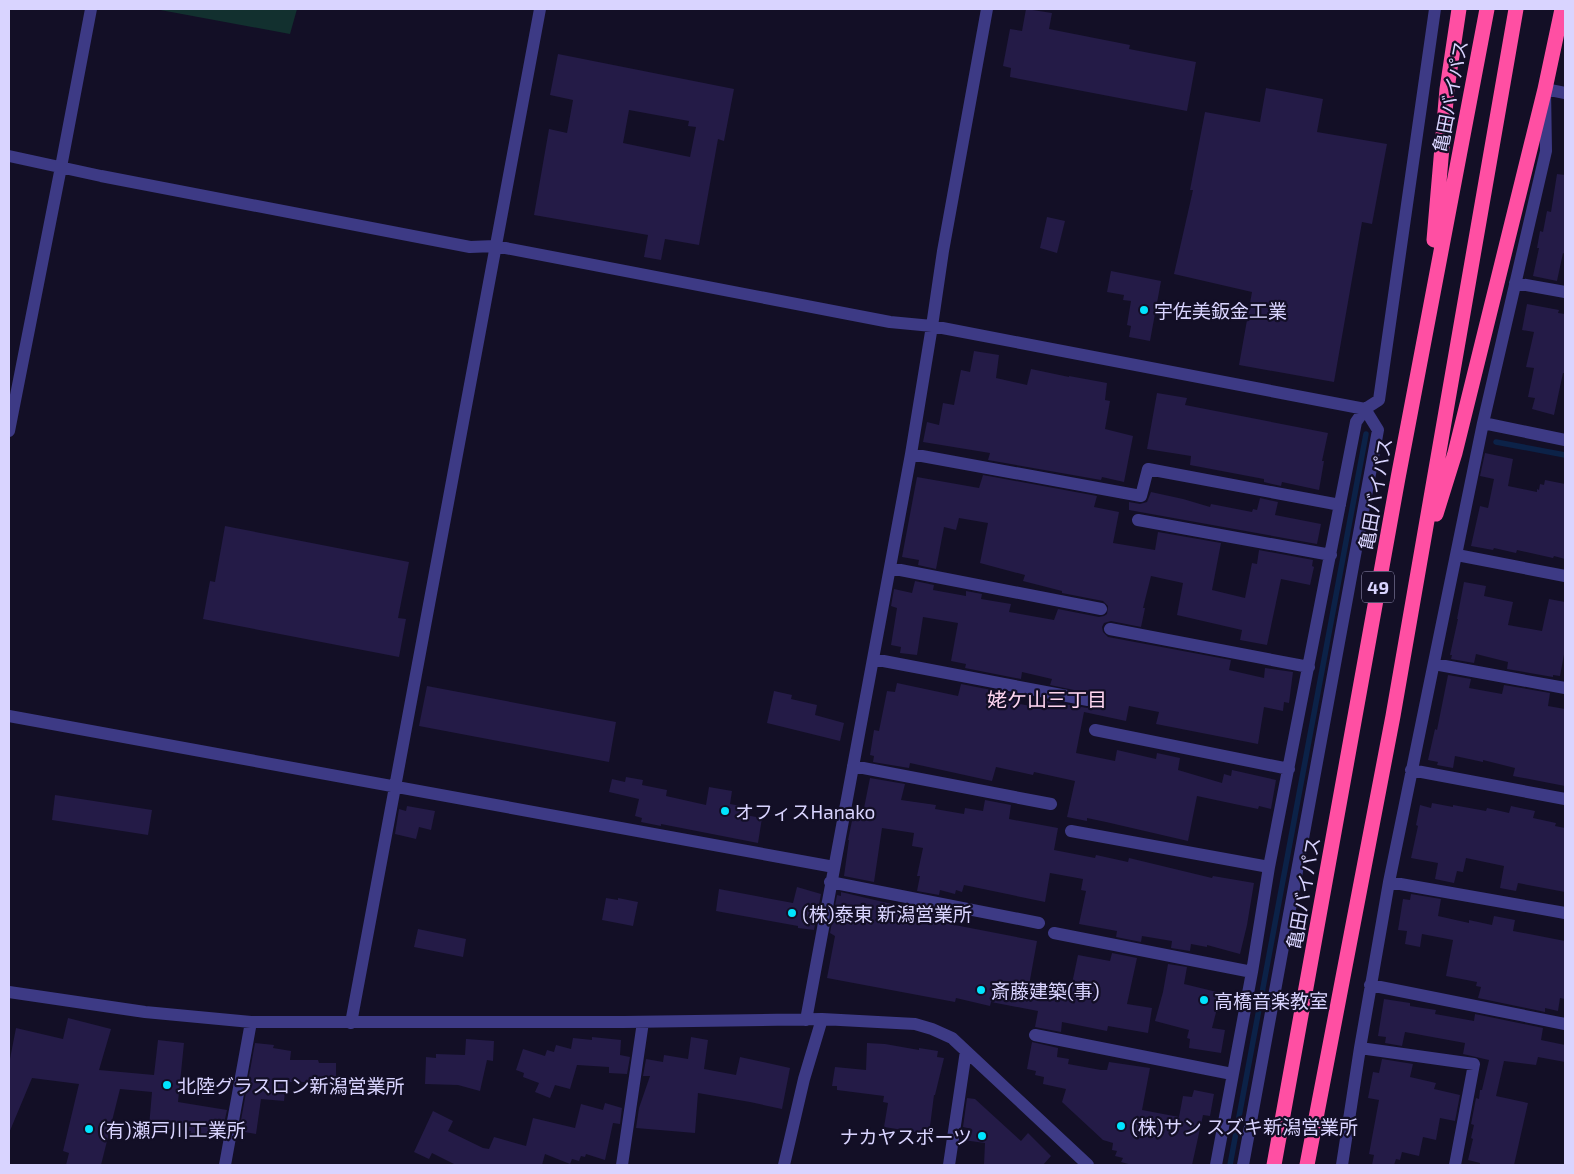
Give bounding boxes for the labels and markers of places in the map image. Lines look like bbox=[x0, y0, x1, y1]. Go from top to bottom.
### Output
place label: 宇佐美鈑金工業 bbox=[1154, 299, 1287, 322]
marker: 宇佐美鈑金工業 bbox=[1138, 304, 1150, 316]
place label: オフィスHanako bbox=[735, 800, 875, 823]
marker: オフィスHanako bbox=[719, 805, 731, 817]
place label: (株)泰東 新潟営業所 bbox=[802, 902, 972, 925]
marker: (株)泰東 新潟営業所 bbox=[786, 907, 798, 919]
place label: 斎藤建築(事) bbox=[991, 979, 1100, 1002]
marker: 斎藤建築(事) bbox=[975, 984, 987, 996]
place label: 高橋音楽教室 bbox=[1214, 989, 1328, 1012]
marker: 高橋音楽教室 bbox=[1198, 994, 1210, 1006]
place label: 北陸グラスロン新潟営業所 bbox=[177, 1074, 405, 1097]
marker: 北陸グラスロン新潟営業所 bbox=[161, 1079, 173, 1091]
place label: (株)サン スズキ新潟営業所 bbox=[1131, 1115, 1358, 1138]
place label: (有)瀬戸川工業所 bbox=[99, 1118, 246, 1141]
marker: (株)サン スズキ新潟営業所 bbox=[1115, 1120, 1127, 1132]
marker: (有)瀬戸川工業所 bbox=[83, 1123, 95, 1135]
place label: ナカヤスポーツ bbox=[839, 1125, 972, 1148]
marker: ナカヤスポーツ bbox=[976, 1130, 988, 1142]

